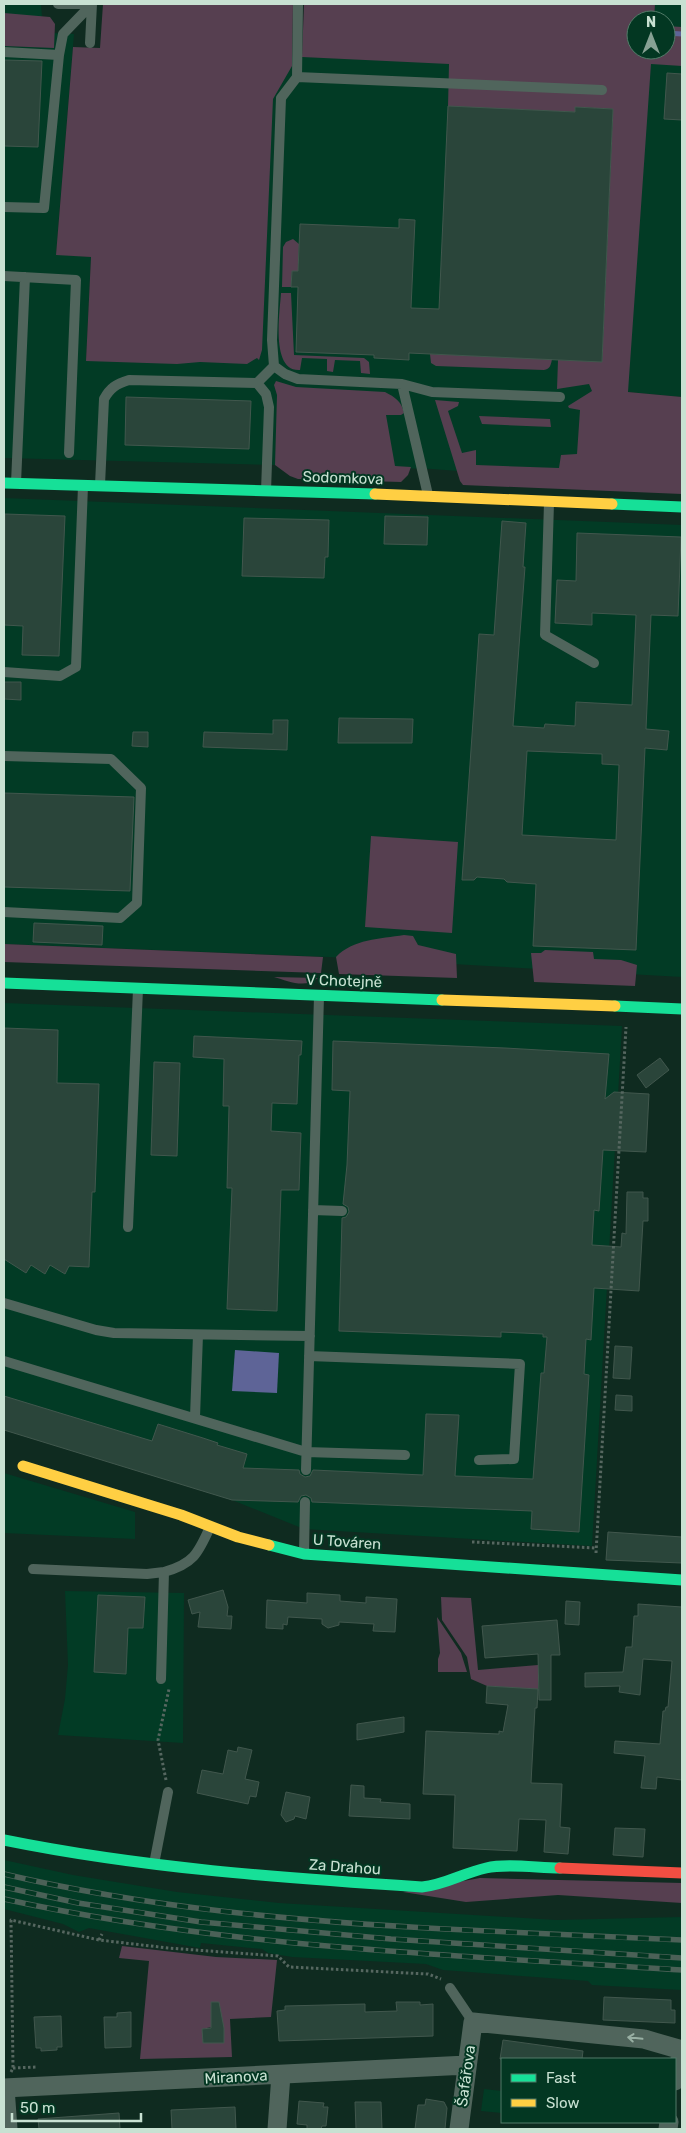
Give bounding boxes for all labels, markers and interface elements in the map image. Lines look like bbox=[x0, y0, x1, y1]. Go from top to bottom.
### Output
north arrow bbox=[626, 10, 676, 60]
text: N bbox=[646, 14, 656, 31]
street label: Sodomkova bbox=[302, 468, 384, 488]
street label: V Chotejně bbox=[306, 971, 382, 991]
street label: U Továren bbox=[312, 1531, 382, 1553]
street label: Za Drahou bbox=[308, 1856, 382, 1878]
one-way arrow bbox=[627, 2033, 643, 2043]
street label: Šafářova bbox=[453, 2044, 479, 2108]
legend bbox=[501, 2058, 676, 2123]
street label: Miranova bbox=[204, 2066, 268, 2088]
text: Fast bbox=[546, 2069, 576, 2087]
scale bar bbox=[12, 2090, 141, 2122]
text: Slow bbox=[546, 2094, 579, 2112]
text: 50 m bbox=[20, 2099, 55, 2117]

